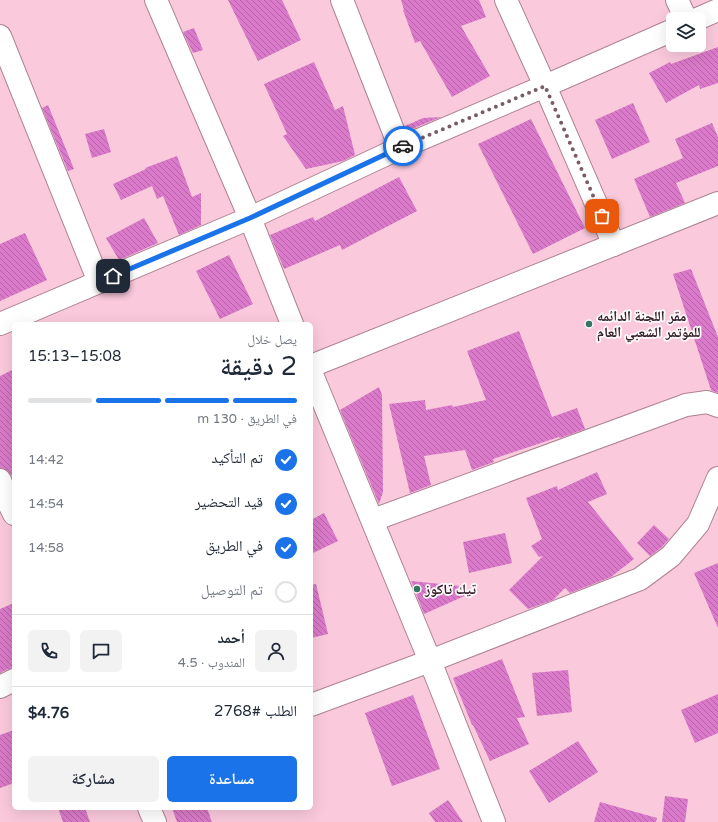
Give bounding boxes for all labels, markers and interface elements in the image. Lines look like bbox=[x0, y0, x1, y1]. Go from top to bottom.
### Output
map controls bbox=[666, 12, 706, 52]
button: layers bbox=[666, 12, 706, 52]
courier bbox=[383, 126, 423, 166]
icon: car bbox=[392, 135, 414, 157]
pin bbox=[585, 199, 619, 233]
icon: bag bbox=[591, 205, 613, 227]
pin bbox=[96, 259, 130, 293]
icon: home bbox=[102, 265, 124, 287]
place label: مقر اللجنة الدائمه للمؤتمر الشعبي العام bbox=[597, 308, 701, 343]
marker: مقر اللجنة الدائمه للمؤتمر الشعبي العام bbox=[584, 319, 594, 329]
text: يصل خلال bbox=[247, 332, 297, 348]
text: 15:08–15:13 bbox=[28, 347, 121, 365]
text: 2 دقيقة bbox=[220, 351, 297, 382]
text: في الطريق · 130 m bbox=[197, 411, 297, 427]
text: تم التأكيد bbox=[211, 449, 263, 467]
icon: check bbox=[275, 449, 297, 471]
text: 14:42 bbox=[28, 452, 64, 468]
text: قيد التحضير bbox=[195, 493, 263, 511]
icon: check bbox=[275, 493, 297, 515]
text: 14:54 bbox=[28, 496, 64, 512]
text: في الطريق bbox=[205, 537, 263, 555]
icon: check bbox=[275, 537, 297, 559]
text: 14:58 bbox=[28, 540, 64, 556]
text: تم التوصيل bbox=[201, 581, 263, 599]
place label: تيك تاكوز bbox=[424, 581, 476, 598]
marker: تيك تاكوز bbox=[412, 584, 422, 594]
text: أحمد bbox=[218, 629, 245, 647]
button: phone bbox=[28, 630, 70, 672]
button: chat bbox=[80, 630, 122, 672]
button: person bbox=[255, 630, 297, 672]
text: المندوب · 4.5 bbox=[178, 655, 245, 671]
text: الطلب #2768 bbox=[214, 702, 297, 720]
text: $4.76 bbox=[28, 704, 69, 722]
button: مشاركة bbox=[28, 756, 159, 802]
button: مساعدة bbox=[167, 756, 297, 802]

